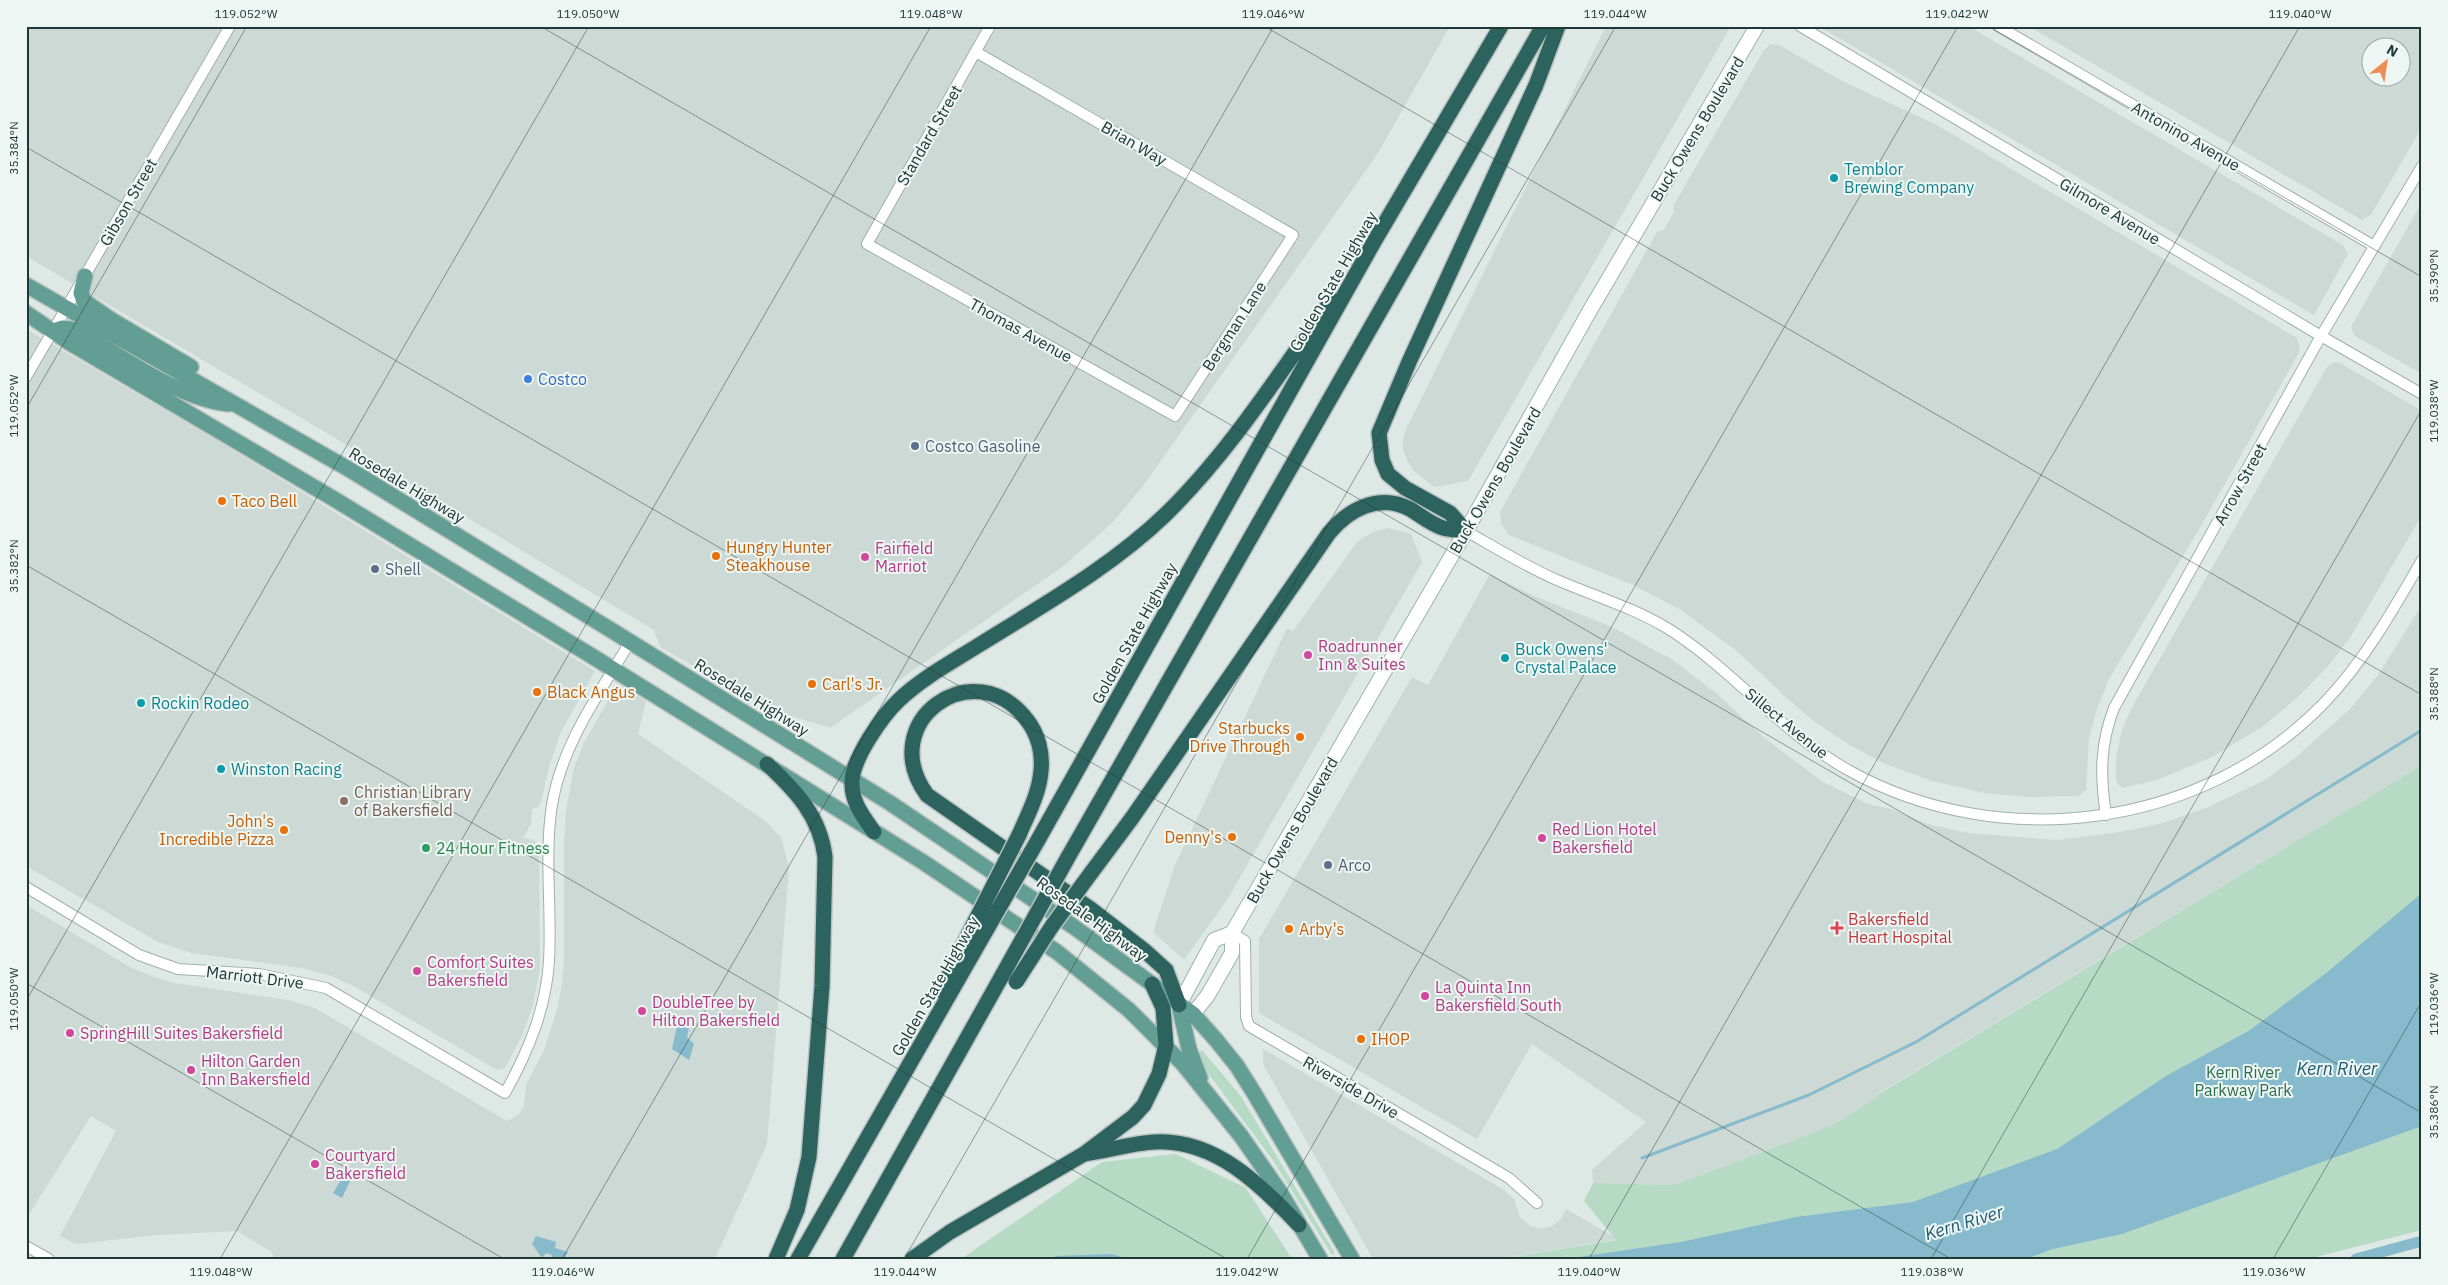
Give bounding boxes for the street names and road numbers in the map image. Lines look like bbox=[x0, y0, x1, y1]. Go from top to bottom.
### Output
street label: Buck Owens Boulevard bbox=[1646, 53, 1748, 205]
street label: Standard Street bbox=[892, 81, 966, 189]
street label: Antonino Avenue bbox=[2128, 97, 2244, 175]
street label: Brian Way bbox=[1098, 116, 1170, 170]
street label: Gibson Street bbox=[95, 155, 161, 249]
street label: Gilmore Avenue bbox=[2056, 173, 2164, 249]
street label: Golden State Highway bbox=[1285, 207, 1381, 355]
street label: Bergman Lane bbox=[1198, 277, 1271, 375]
street label: Thomas Avenue bbox=[966, 293, 1076, 367]
street label: Buck Owens Boulevard bbox=[1445, 403, 1545, 557]
street label: Arrow Street bbox=[2209, 439, 2271, 529]
street label: Rosedale Highway bbox=[345, 443, 469, 527]
street label: Golden State Highway bbox=[1087, 559, 1181, 707]
street label: Rosedale Highway bbox=[691, 654, 813, 740]
street label: Sillect Avenue bbox=[1741, 683, 1833, 763]
street label: Buck Owens Boulevard bbox=[1242, 753, 1342, 907]
street label: Rosedale Highway bbox=[1033, 872, 1151, 966]
street label: Golden State Highway bbox=[887, 912, 983, 1060]
street label: Marriott Drive bbox=[205, 961, 305, 993]
street label: Riverside Drive bbox=[1299, 1051, 1403, 1123]

